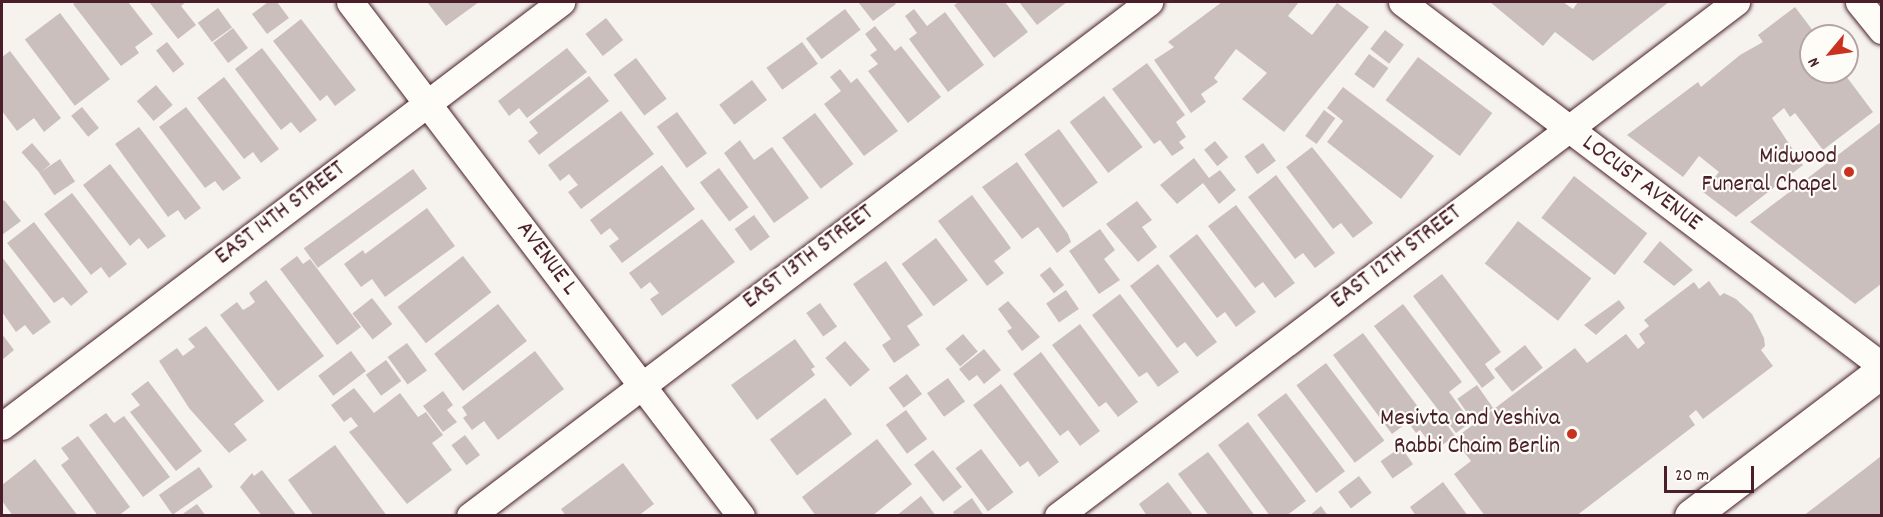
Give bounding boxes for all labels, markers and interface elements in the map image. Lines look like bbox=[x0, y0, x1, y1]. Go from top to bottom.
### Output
north arrow bbox=[1799, 24, 1859, 84]
text: N bbox=[1803, 53, 1827, 71]
street label: LOCUST AVENUE bbox=[1575, 130, 1707, 238]
place label: Midwood Funeral Chapel bbox=[1701, 144, 1837, 200]
street label: EAST 14TH STREET bbox=[210, 156, 352, 272]
marker: Midwood Funeral Chapel bbox=[1842, 165, 1856, 179]
street label: EAST 13TH STREET bbox=[738, 199, 880, 317]
street label: EAST 12TH STREET bbox=[1326, 200, 1468, 316]
street label: AVENUE L bbox=[509, 216, 583, 302]
place label: Mesivta and Yeshiva Rabbi Chaim Berlin bbox=[1380, 406, 1560, 462]
marker: Mesivta and Yeshiva Rabbi Chaim Berlin bbox=[1565, 427, 1579, 441]
scale bar bbox=[1667, 454, 1757, 492]
text: 20 m bbox=[1675, 464, 1709, 489]

